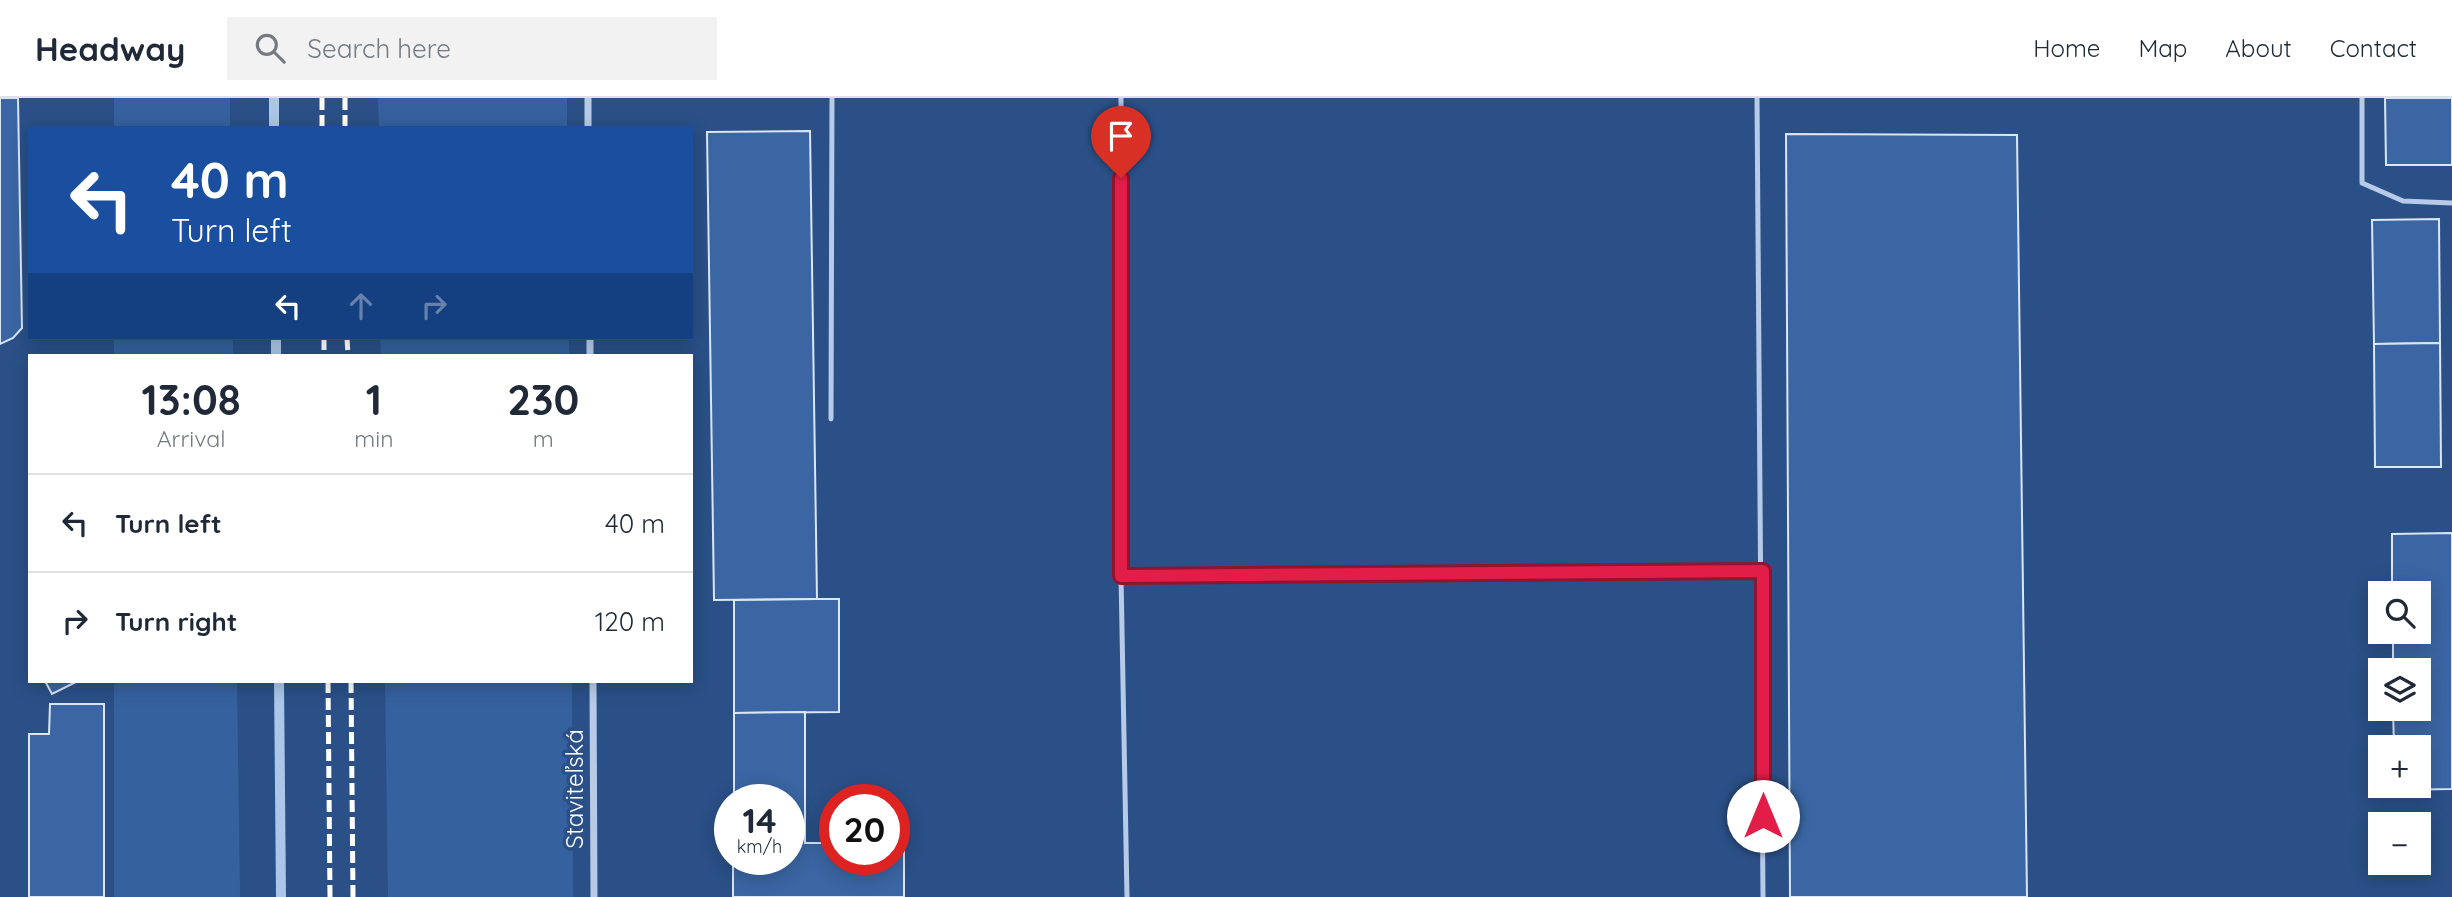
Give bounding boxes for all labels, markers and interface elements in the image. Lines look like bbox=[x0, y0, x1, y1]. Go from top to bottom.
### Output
search box bbox=[227, 17, 717, 80]
text: Headway bbox=[35, 28, 185, 69]
icon: search bbox=[251, 29, 289, 67]
text: Search here bbox=[307, 32, 451, 65]
text: Home bbox=[2033, 33, 2100, 63]
text: Map bbox=[2138, 33, 2187, 63]
text: About bbox=[2225, 33, 2292, 63]
text: Contact bbox=[2330, 33, 2417, 63]
pin bbox=[1091, 106, 1151, 178]
icon: arrive bbox=[1102, 117, 1140, 155]
text: 40 m bbox=[171, 149, 289, 210]
icon: left bbox=[56, 154, 147, 245]
text: Turn left bbox=[171, 210, 292, 250]
icon: left bbox=[269, 287, 307, 325]
icon: ahead bbox=[342, 287, 380, 325]
icon: right bbox=[415, 287, 453, 325]
text: 13:08 bbox=[142, 373, 241, 426]
text: 1 bbox=[366, 373, 382, 426]
text: 230 bbox=[507, 373, 579, 426]
text: Arrival bbox=[157, 424, 226, 453]
text: min bbox=[354, 424, 394, 453]
text: m bbox=[533, 424, 554, 453]
icon: left bbox=[56, 504, 94, 542]
text: Turn left bbox=[115, 507, 222, 540]
text: 40 m bbox=[605, 507, 665, 540]
map controls bbox=[2368, 581, 2431, 875]
button: search bbox=[2368, 581, 2431, 644]
icon: right bbox=[56, 602, 94, 640]
text: Turn right bbox=[115, 605, 237, 638]
text: 120 m bbox=[595, 605, 665, 638]
button: layers bbox=[2368, 658, 2431, 721]
street label: Staviteľská bbox=[559, 729, 589, 849]
button: + bbox=[2368, 735, 2431, 798]
position arrow bbox=[1726, 779, 1800, 853]
speed limit sign: 20 bbox=[819, 784, 910, 875]
text: 14 bbox=[742, 798, 777, 842]
button: − bbox=[2368, 812, 2431, 875]
text: km/h bbox=[737, 835, 782, 858]

